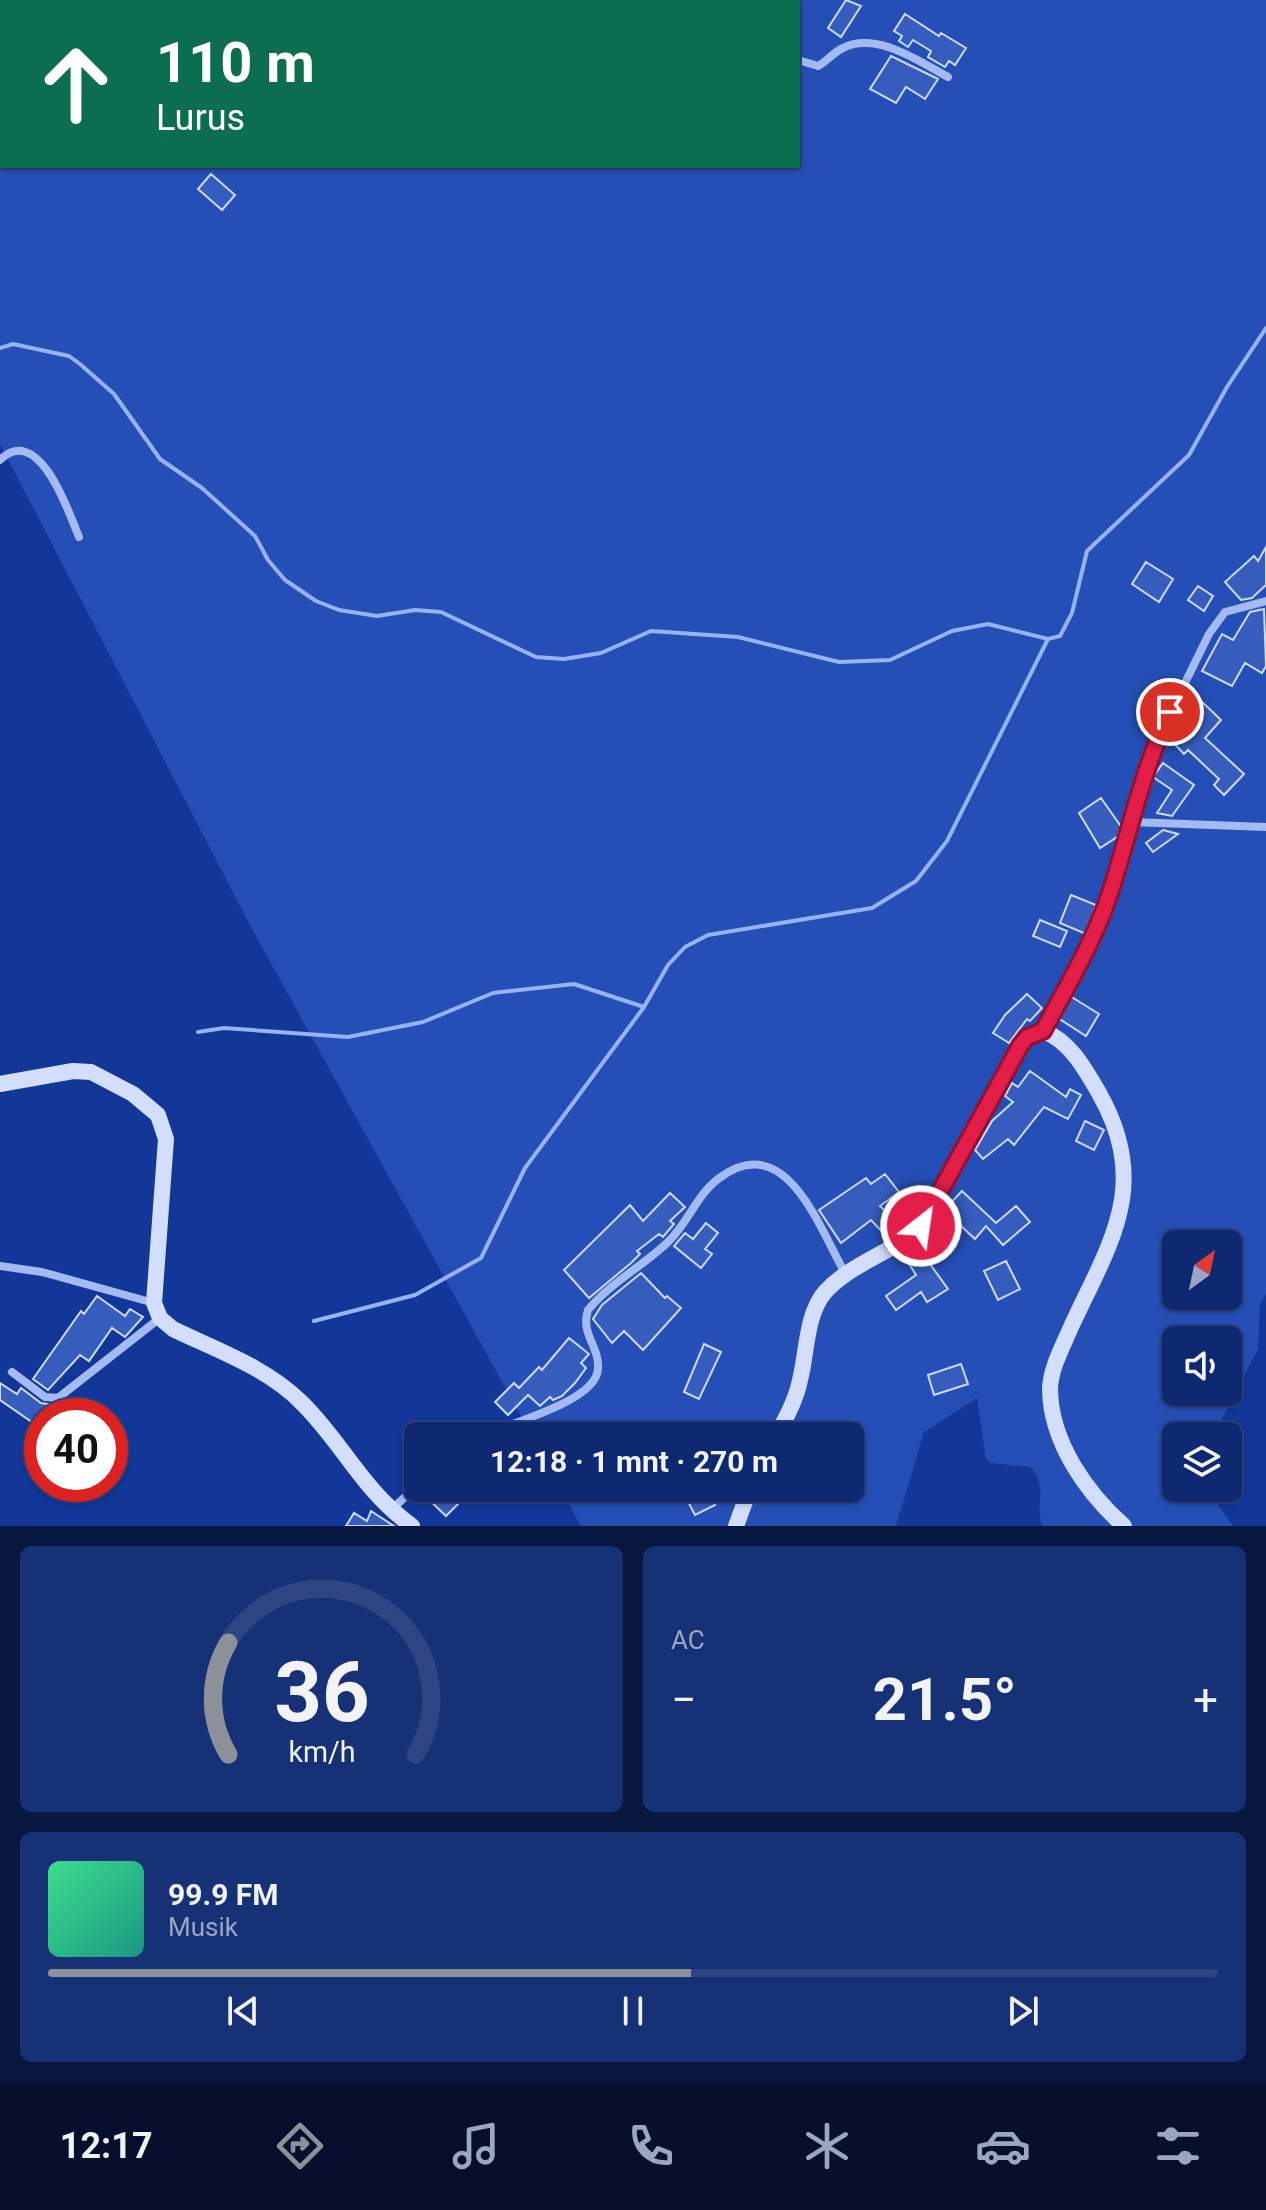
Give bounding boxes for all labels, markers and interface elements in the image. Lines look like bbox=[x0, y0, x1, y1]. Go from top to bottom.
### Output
text: 110 m bbox=[156, 30, 315, 96]
icon: ahead bbox=[24, 32, 128, 136]
text: Lurus bbox=[156, 97, 245, 139]
pin bbox=[1136, 678, 1204, 746]
icon: arrive bbox=[1148, 690, 1192, 734]
position arrow bbox=[879, 1184, 963, 1268]
north arrow bbox=[1162, 1230, 1242, 1310]
map controls bbox=[1162, 1230, 1242, 1502]
button: sound bbox=[1162, 1326, 1242, 1406]
speed limit sign: 40 bbox=[24, 1398, 128, 1502]
button: layers bbox=[1162, 1422, 1242, 1502]
text: 12:18 · 1 mnt · 270 m bbox=[490, 1444, 778, 1479]
text: AC bbox=[671, 1625, 705, 1655]
text: 36 bbox=[274, 1644, 369, 1741]
text: 21.5° bbox=[873, 1664, 1017, 1735]
text: − bbox=[671, 1674, 696, 1726]
text: + bbox=[1193, 1674, 1218, 1726]
text: km/h bbox=[288, 1735, 355, 1769]
text: 99.9 FM bbox=[168, 1877, 279, 1912]
text: Musik bbox=[168, 1912, 238, 1942]
icon: previous bbox=[221, 1989, 265, 2033]
icon: pause bbox=[611, 1989, 655, 2033]
icon: next bbox=[1001, 1989, 1045, 2033]
icon: directions bbox=[272, 2118, 328, 2174]
icon: music bbox=[448, 2118, 504, 2174]
icon: phone bbox=[623, 2118, 679, 2174]
icon: climate bbox=[799, 2118, 855, 2174]
icon: car bbox=[975, 2118, 1031, 2174]
icon: filters bbox=[1150, 2118, 1206, 2174]
text: 12:17 bbox=[60, 2125, 153, 2167]

